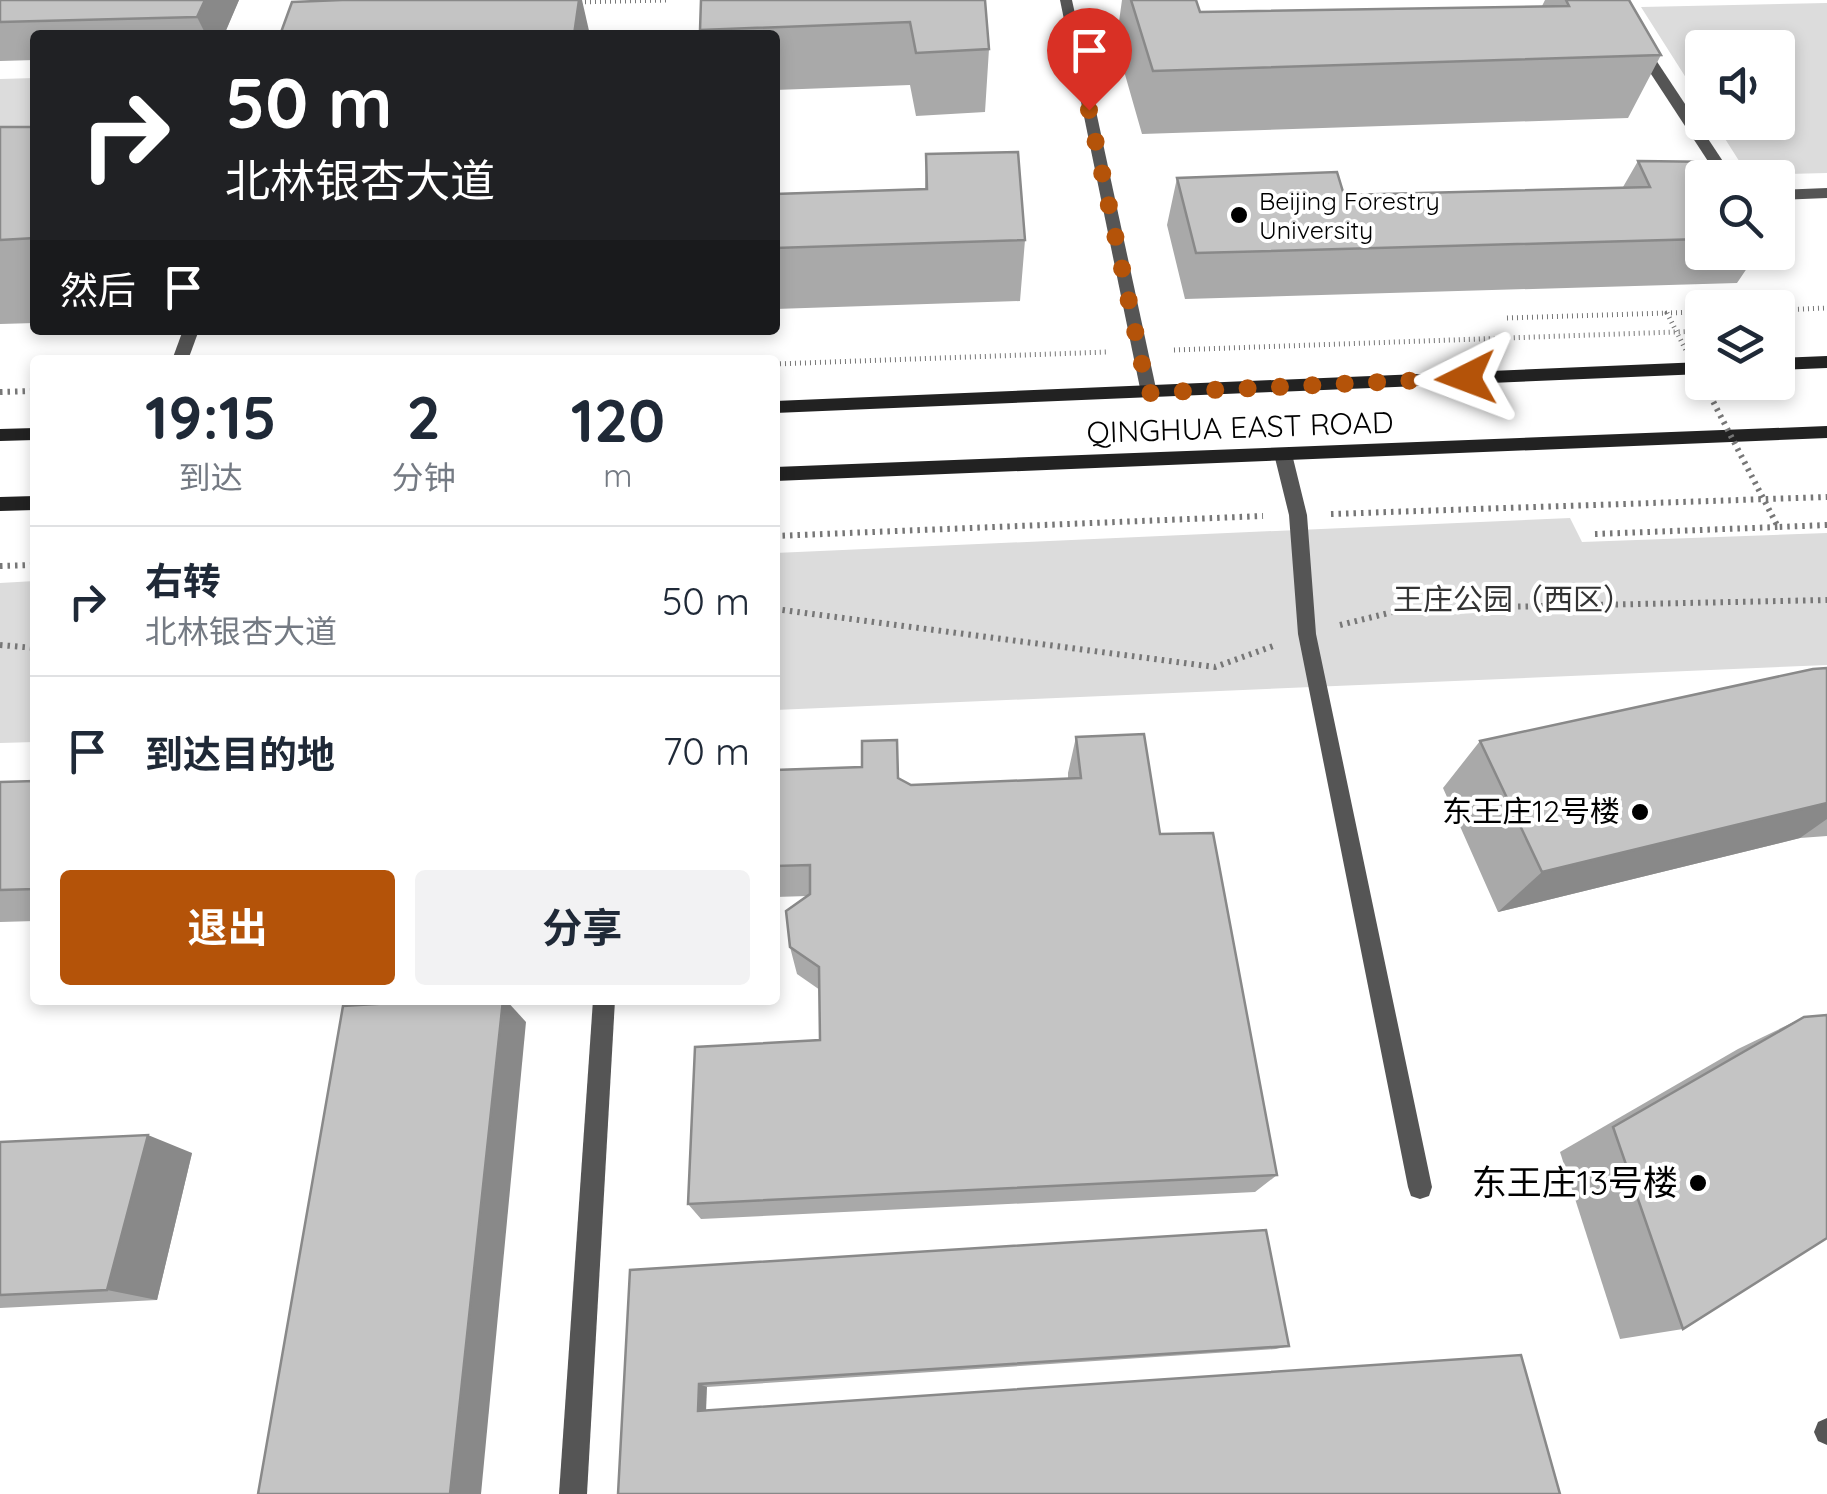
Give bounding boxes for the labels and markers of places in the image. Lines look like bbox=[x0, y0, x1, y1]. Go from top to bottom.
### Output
pin bbox=[1047, 8, 1132, 111]
place label: Beijing Forestry University bbox=[1259, 185, 1440, 245]
marker: Beijing Forestry University bbox=[1228, 204, 1250, 226]
place label: 东王庄12号楼 bbox=[1442, 792, 1620, 830]
marker: 东王庄12号楼 bbox=[1629, 801, 1651, 823]
place label: 东王庄13号楼 bbox=[1472, 1160, 1678, 1204]
marker: 东王庄13号楼 bbox=[1687, 1172, 1709, 1194]

